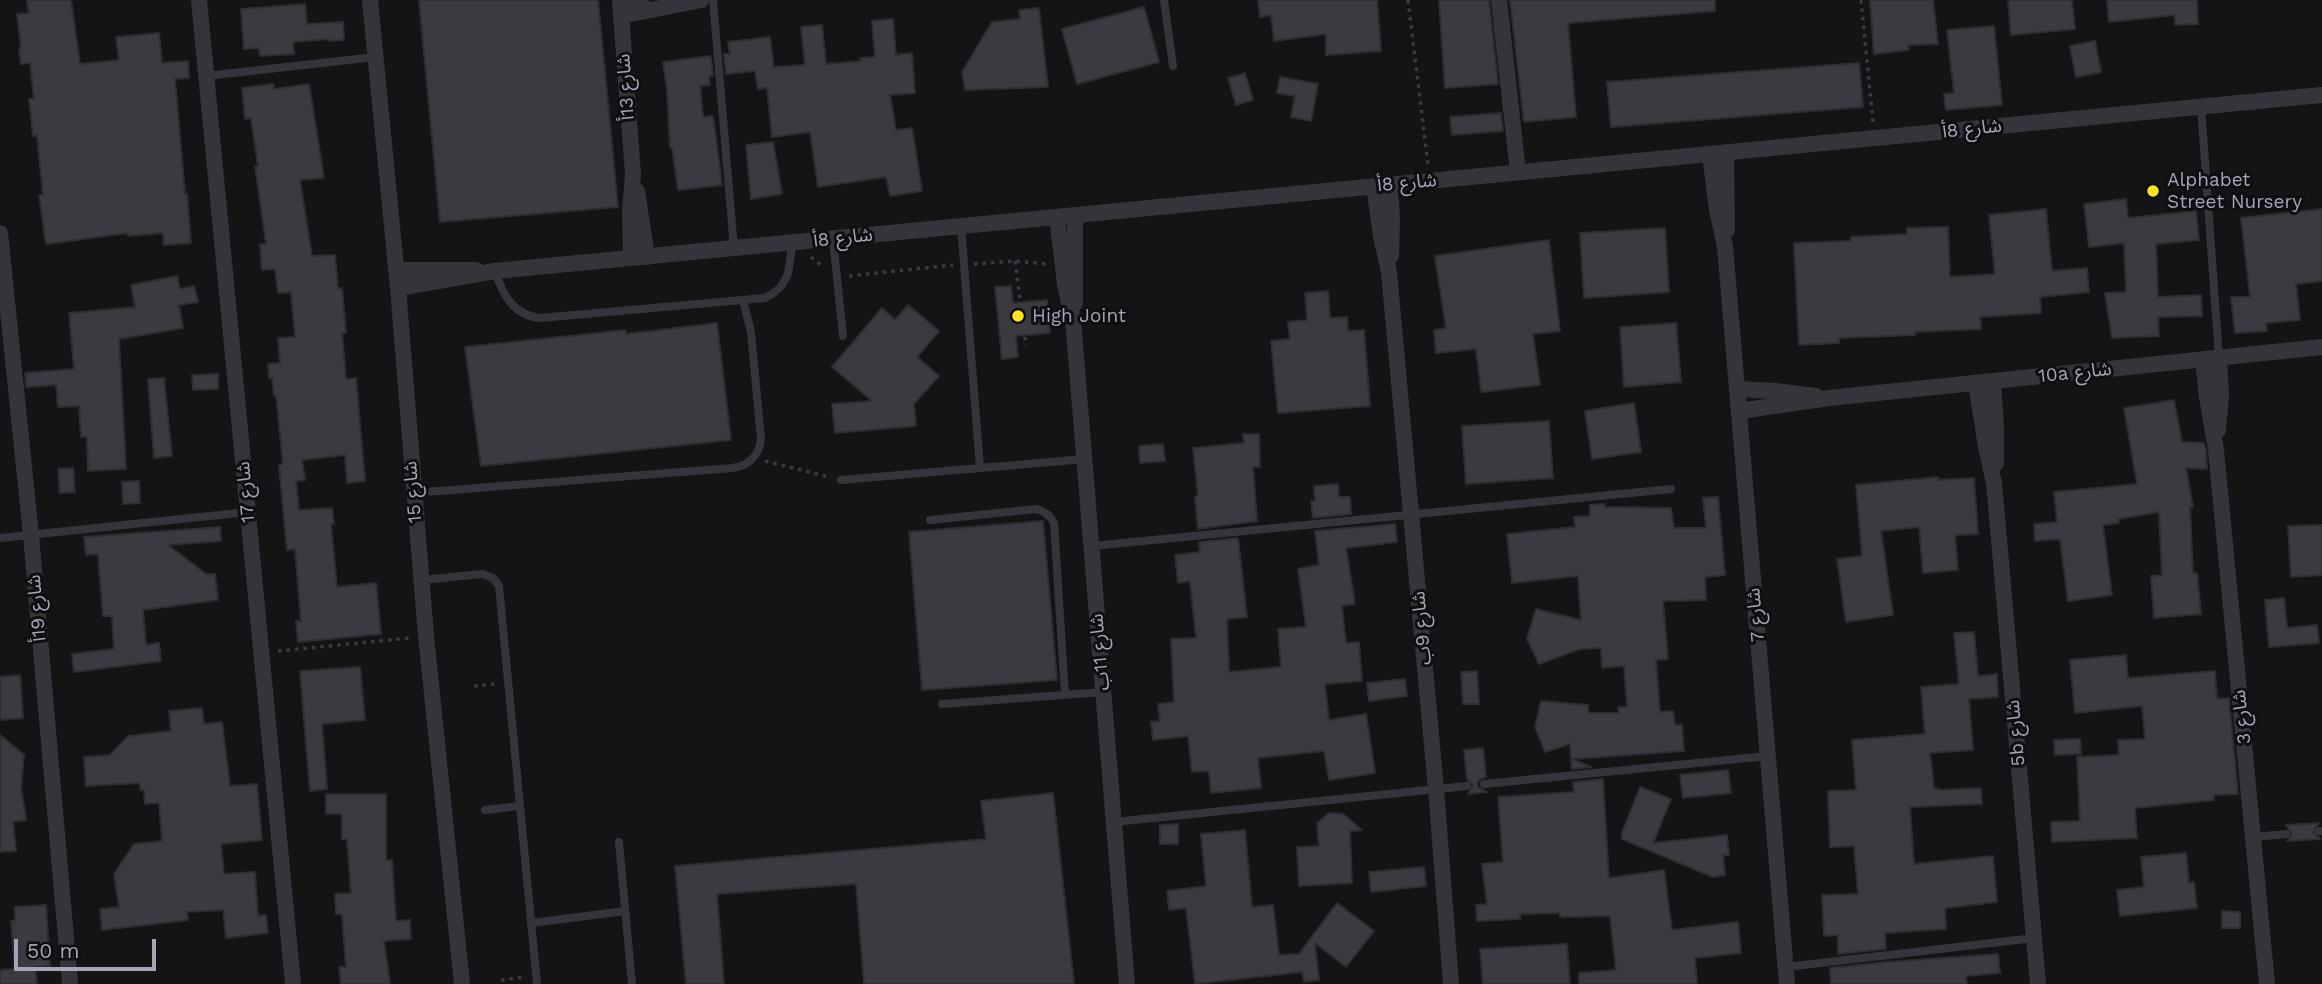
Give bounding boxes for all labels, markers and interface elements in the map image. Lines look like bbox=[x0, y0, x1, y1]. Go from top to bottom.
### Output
street label: شارع 13أ bbox=[612, 53, 640, 121]
street label: شارع 8أ bbox=[1941, 115, 2003, 143]
street label: شارع 8أ bbox=[1376, 169, 1438, 197]
place label: Alphabet Street Nursery bbox=[2167, 169, 2302, 213]
marker: Alphabet Street Nursery bbox=[2145, 183, 2161, 199]
street label: شارع 8أ bbox=[812, 224, 874, 252]
place label: High Joint bbox=[1032, 305, 1126, 327]
marker: High Joint bbox=[1010, 308, 1026, 324]
street label: 10a شارع bbox=[2037, 358, 2113, 388]
street label: شارع 17 bbox=[232, 460, 260, 524]
street label: شارع 15 bbox=[399, 460, 427, 524]
street label: شارع 19أ bbox=[23, 574, 51, 642]
street label: شارع 7 bbox=[1742, 587, 1770, 643]
street label: شارع 9ب bbox=[1407, 590, 1437, 666]
street label: شارع 11ب bbox=[1085, 613, 1115, 691]
street label: شارع 3 bbox=[2228, 689, 2256, 745]
street label: 5b شارع bbox=[2002, 699, 2030, 767]
scale bar bbox=[18, 925, 159, 969]
text: 50 m bbox=[27, 938, 79, 963]

